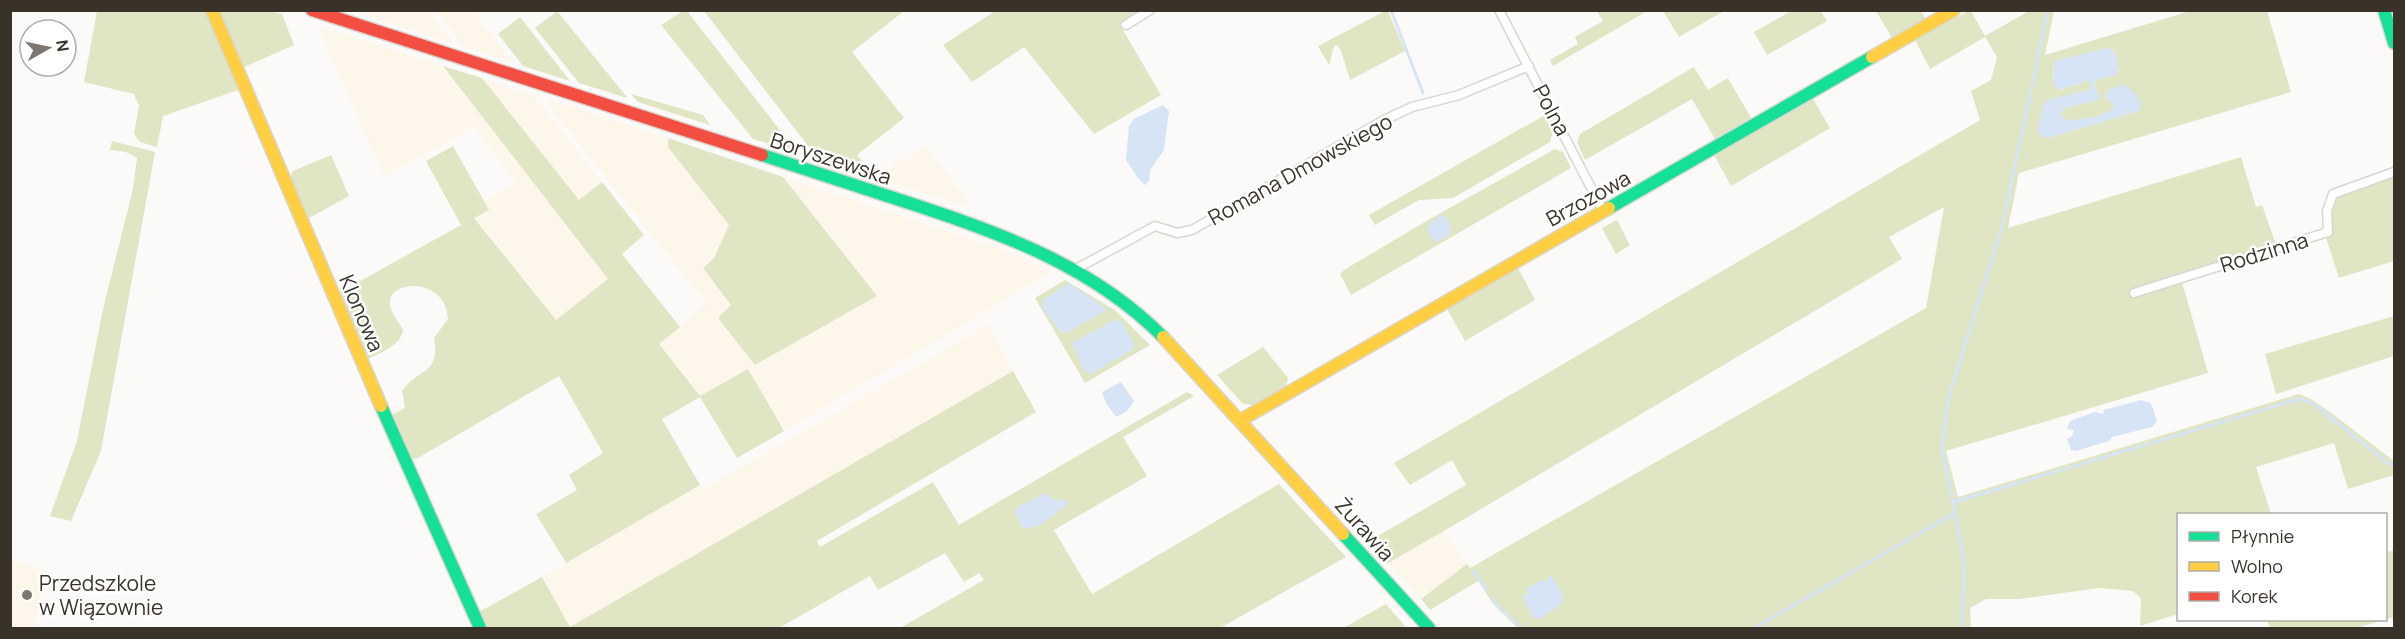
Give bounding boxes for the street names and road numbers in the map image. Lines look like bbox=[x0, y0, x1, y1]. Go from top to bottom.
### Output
street label: Polna bbox=[1527, 80, 1577, 140]
street label: Romana Dmowskiego bbox=[1203, 107, 1397, 231]
street label: Boryszewska bbox=[767, 125, 895, 191]
street label: Brzozowa bbox=[1541, 163, 1635, 233]
street label: Rodzinna bbox=[2217, 225, 2311, 279]
street label: Klonowa bbox=[333, 270, 391, 356]
street label: Żurawia bbox=[1329, 491, 1401, 567]

